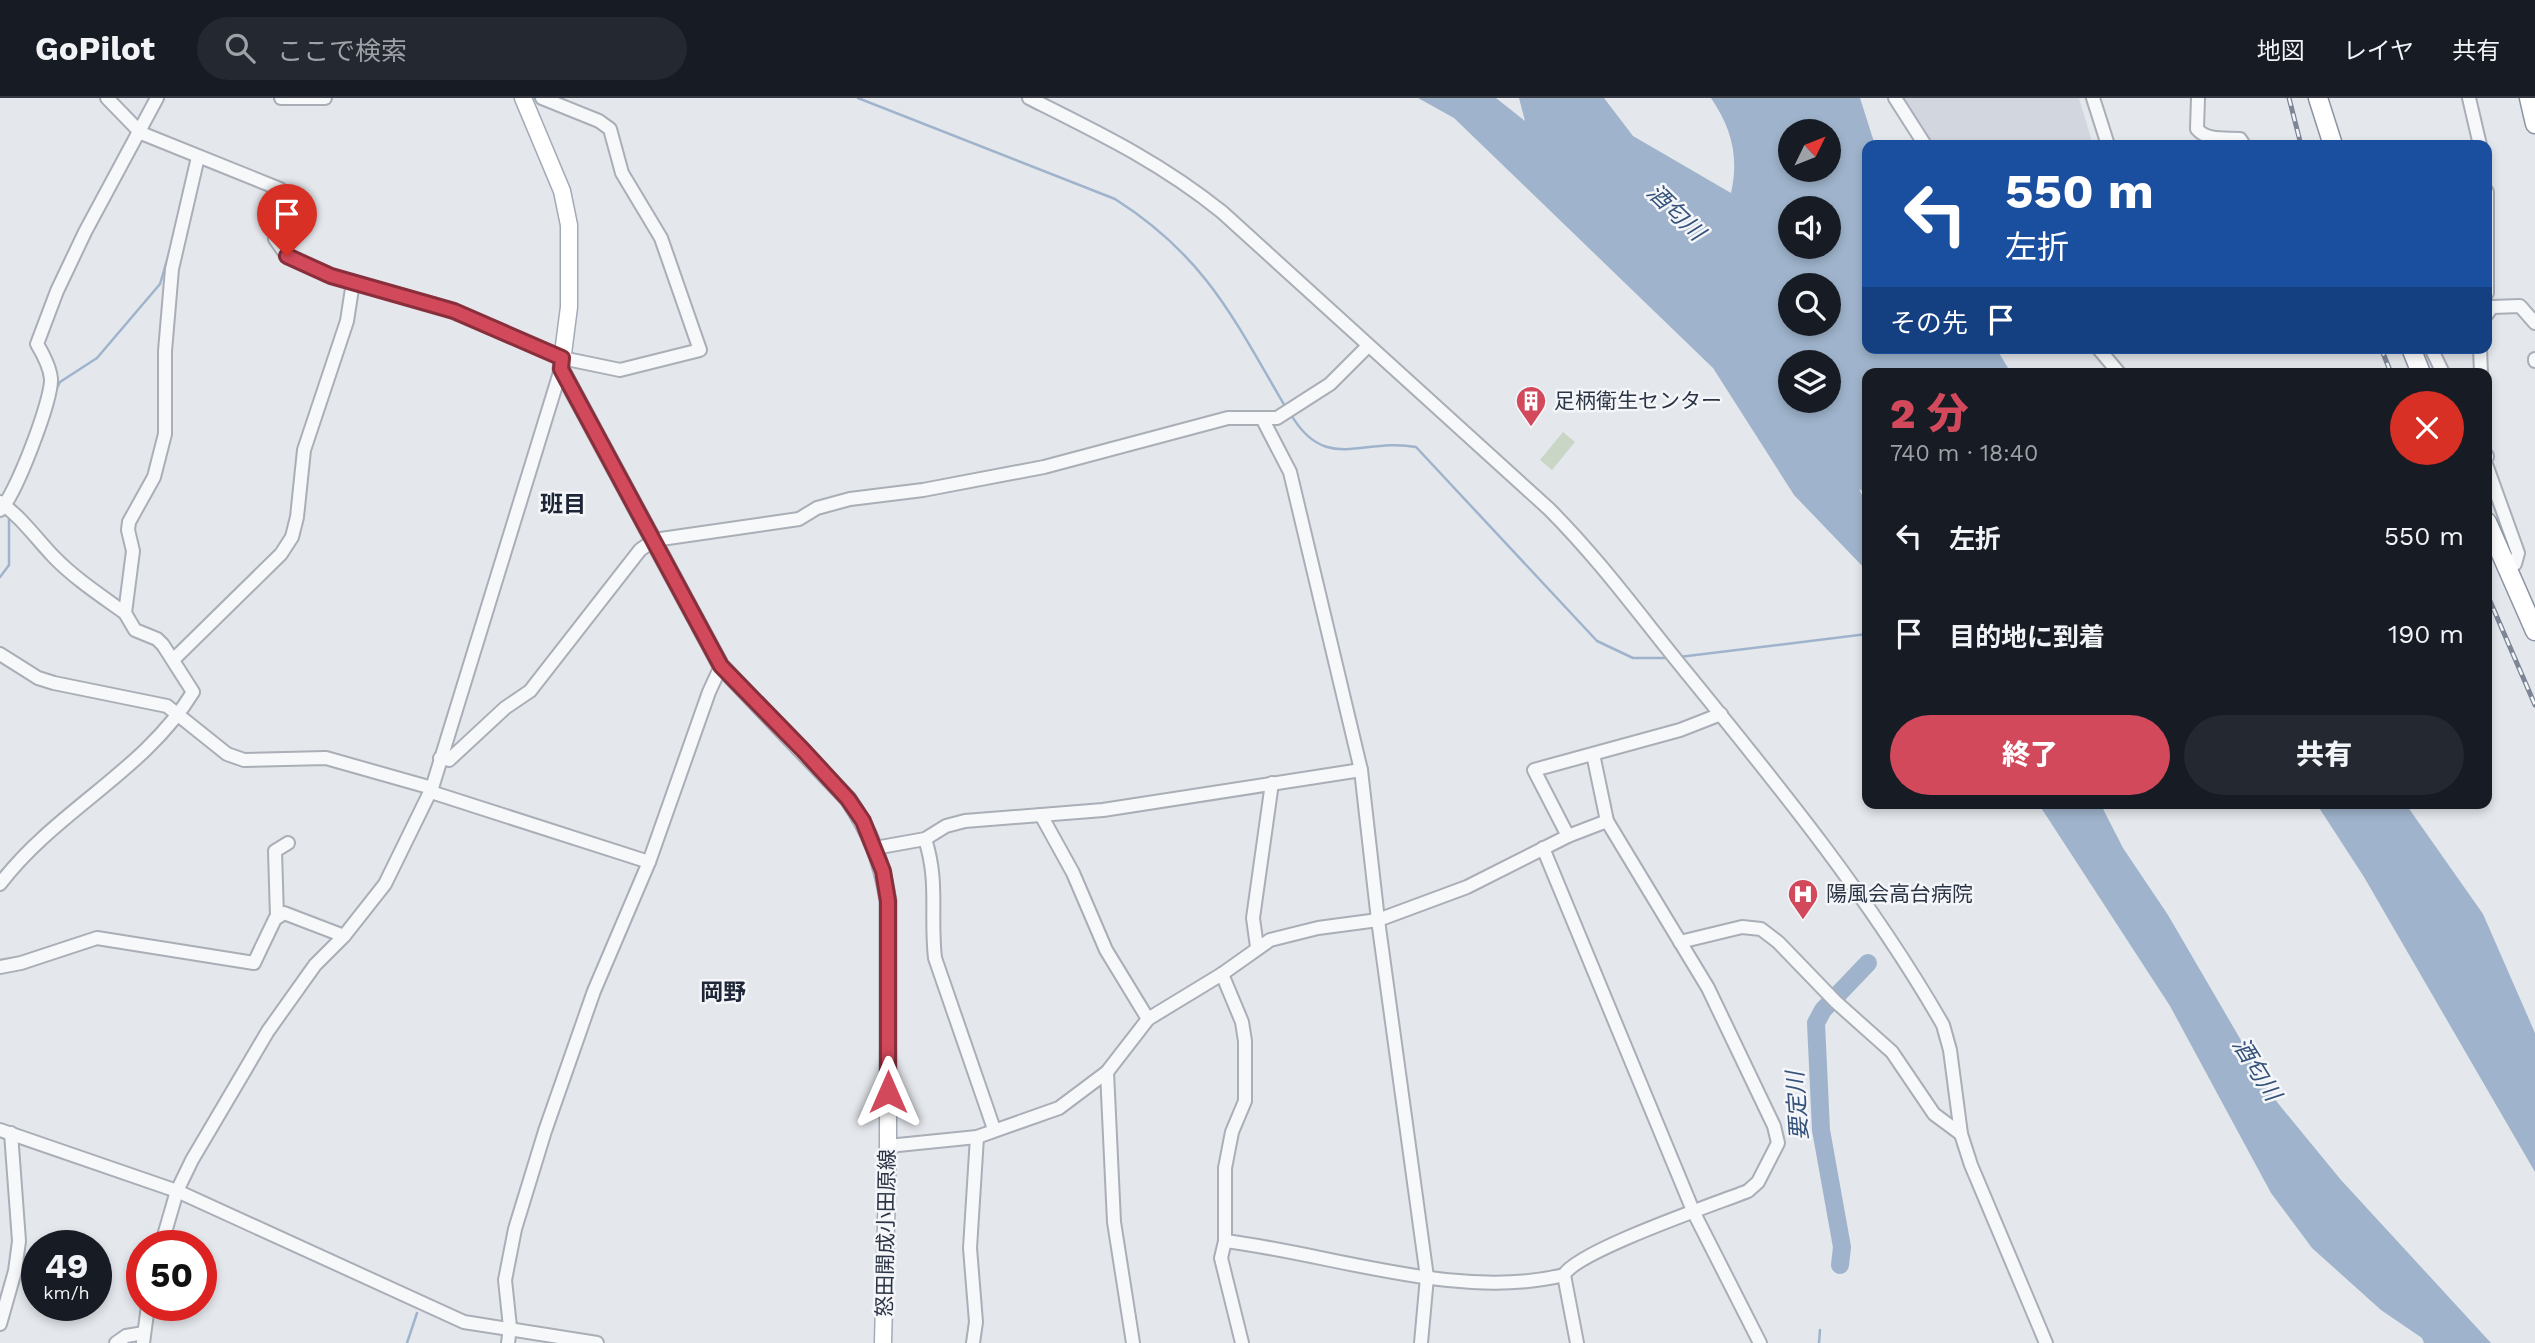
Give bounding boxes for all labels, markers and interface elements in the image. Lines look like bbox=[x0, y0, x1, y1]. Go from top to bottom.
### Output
search box bbox=[197, 17, 687, 80]
text: GoPilot bbox=[35, 29, 155, 68]
icon: search bbox=[221, 29, 259, 67]
text: ここで検索 bbox=[277, 36, 407, 66]
text: 地図 bbox=[2257, 37, 2305, 65]
text: レイヤ bbox=[2343, 37, 2414, 65]
text: 共有 bbox=[2452, 37, 2500, 65]
north arrow bbox=[1778, 119, 1841, 182]
map controls bbox=[1778, 119, 1841, 413]
text: 550 m bbox=[2005, 162, 2154, 220]
icon: left bbox=[1890, 168, 1981, 259]
water label: 酒匂川 bbox=[1641, 179, 1712, 248]
pin bbox=[257, 184, 317, 256]
icon: arrive bbox=[268, 195, 306, 233]
button: sound bbox=[1778, 196, 1841, 259]
text: 左折 bbox=[2005, 228, 2069, 266]
button: search bbox=[1778, 273, 1841, 336]
icon: arrive bbox=[1982, 301, 2020, 339]
text: その先 bbox=[1890, 308, 1968, 338]
button: layers bbox=[1778, 350, 1841, 413]
building icon: 足柄衛生センター bbox=[1514, 384, 1548, 428]
place label: 足柄衛生センター bbox=[1554, 388, 1722, 413]
text: 2 分 bbox=[1890, 389, 1968, 438]
button: close bbox=[2390, 391, 2464, 465]
text: 740 m · 18:40 bbox=[1890, 440, 2038, 467]
district label: 班目 bbox=[540, 491, 586, 518]
icon: left bbox=[1890, 517, 1928, 555]
text: 550 m bbox=[2384, 521, 2464, 551]
text: 左折 bbox=[1949, 524, 2001, 554]
icon: arrive bbox=[1890, 615, 1928, 653]
text: 190 m bbox=[2388, 619, 2464, 649]
text: 目的地に到着 bbox=[1949, 622, 2105, 652]
button: 終了 bbox=[1890, 715, 2170, 795]
button: 共有 bbox=[2184, 715, 2464, 795]
hospital icon: 陽風会高台病院 bbox=[1786, 877, 1820, 921]
place label: 陽風会高台病院 bbox=[1826, 881, 1973, 906]
district label: 岡野 bbox=[700, 979, 746, 1006]
water label: 酒匂川 bbox=[2227, 1033, 2288, 1108]
position arrow bbox=[851, 1055, 925, 1129]
water label: 要定川 bbox=[1781, 1068, 1813, 1141]
street label: 怒田開成小田原線 bbox=[872, 1149, 899, 1317]
speed limit sign: 50 bbox=[126, 1230, 217, 1321]
text: 49 bbox=[44, 1245, 89, 1287]
text: km/h bbox=[43, 1282, 90, 1303]

